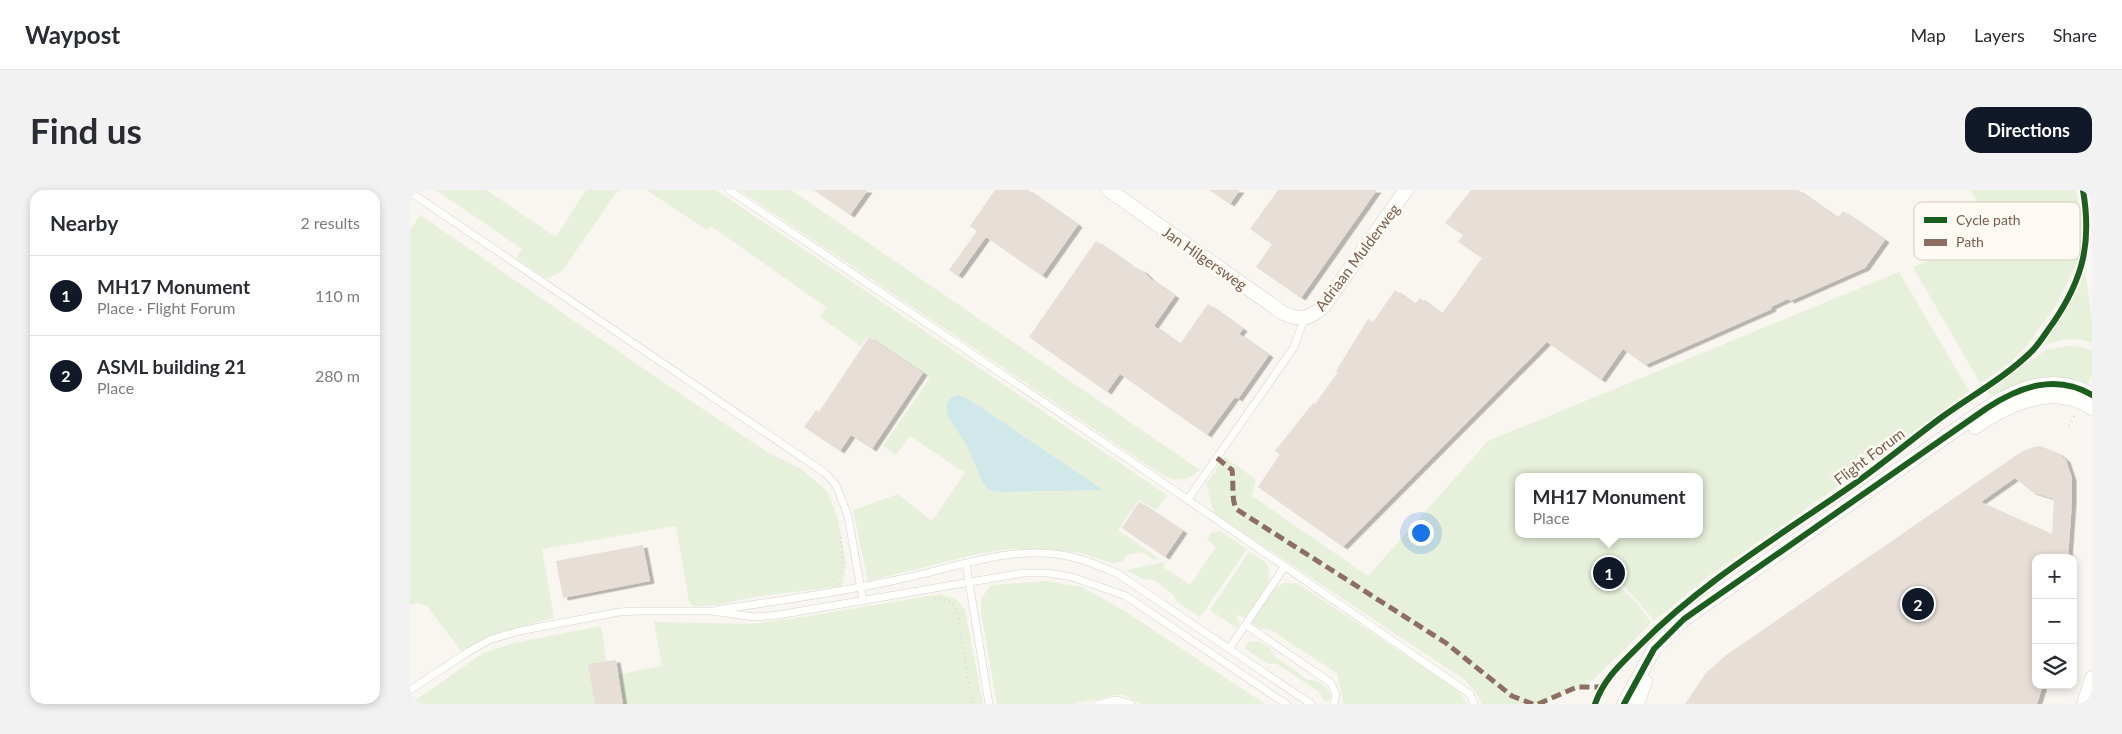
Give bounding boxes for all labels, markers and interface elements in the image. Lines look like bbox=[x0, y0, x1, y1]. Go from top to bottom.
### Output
text: Waypost bbox=[25, 20, 120, 49]
text: Map bbox=[1910, 24, 1946, 46]
text: Layers bbox=[1974, 24, 2025, 46]
text: Share bbox=[2053, 24, 2097, 46]
button: Directions bbox=[1965, 107, 2092, 153]
text: Find us bbox=[30, 109, 142, 151]
street label: Adriaan Mulderweg bbox=[1311, 200, 1403, 314]
legend bbox=[1914, 202, 2080, 260]
text: Nearby bbox=[50, 210, 118, 235]
text: Cycle path bbox=[1956, 211, 2021, 228]
text: 2 results bbox=[300, 213, 360, 232]
street label: Jan Hilgersweg bbox=[1159, 222, 1251, 294]
text: Path bbox=[1956, 233, 1984, 250]
text: MH17 Monument bbox=[97, 275, 250, 298]
text: 1 bbox=[61, 286, 71, 305]
text: 110 m bbox=[315, 286, 360, 305]
text: Place · Flight Forum bbox=[97, 298, 235, 317]
text: ASML building 21 bbox=[97, 355, 247, 378]
text: 2 bbox=[61, 366, 71, 385]
text: 280 m bbox=[315, 366, 360, 385]
text: Place bbox=[97, 378, 134, 397]
street label: Flight Forum bbox=[1830, 424, 1908, 488]
popup bbox=[1515, 473, 1703, 538]
text: MH17 Monument bbox=[1533, 485, 1685, 508]
text: Place bbox=[1533, 508, 1570, 527]
your location bbox=[1408, 520, 1434, 546]
pin: 1 bbox=[1593, 554, 1625, 592]
map controls bbox=[2032, 554, 2077, 689]
button: + bbox=[2032, 554, 2077, 599]
pin: 2 bbox=[1902, 585, 1934, 623]
button: − bbox=[2032, 599, 2077, 644]
button: layers bbox=[2032, 644, 2077, 689]

